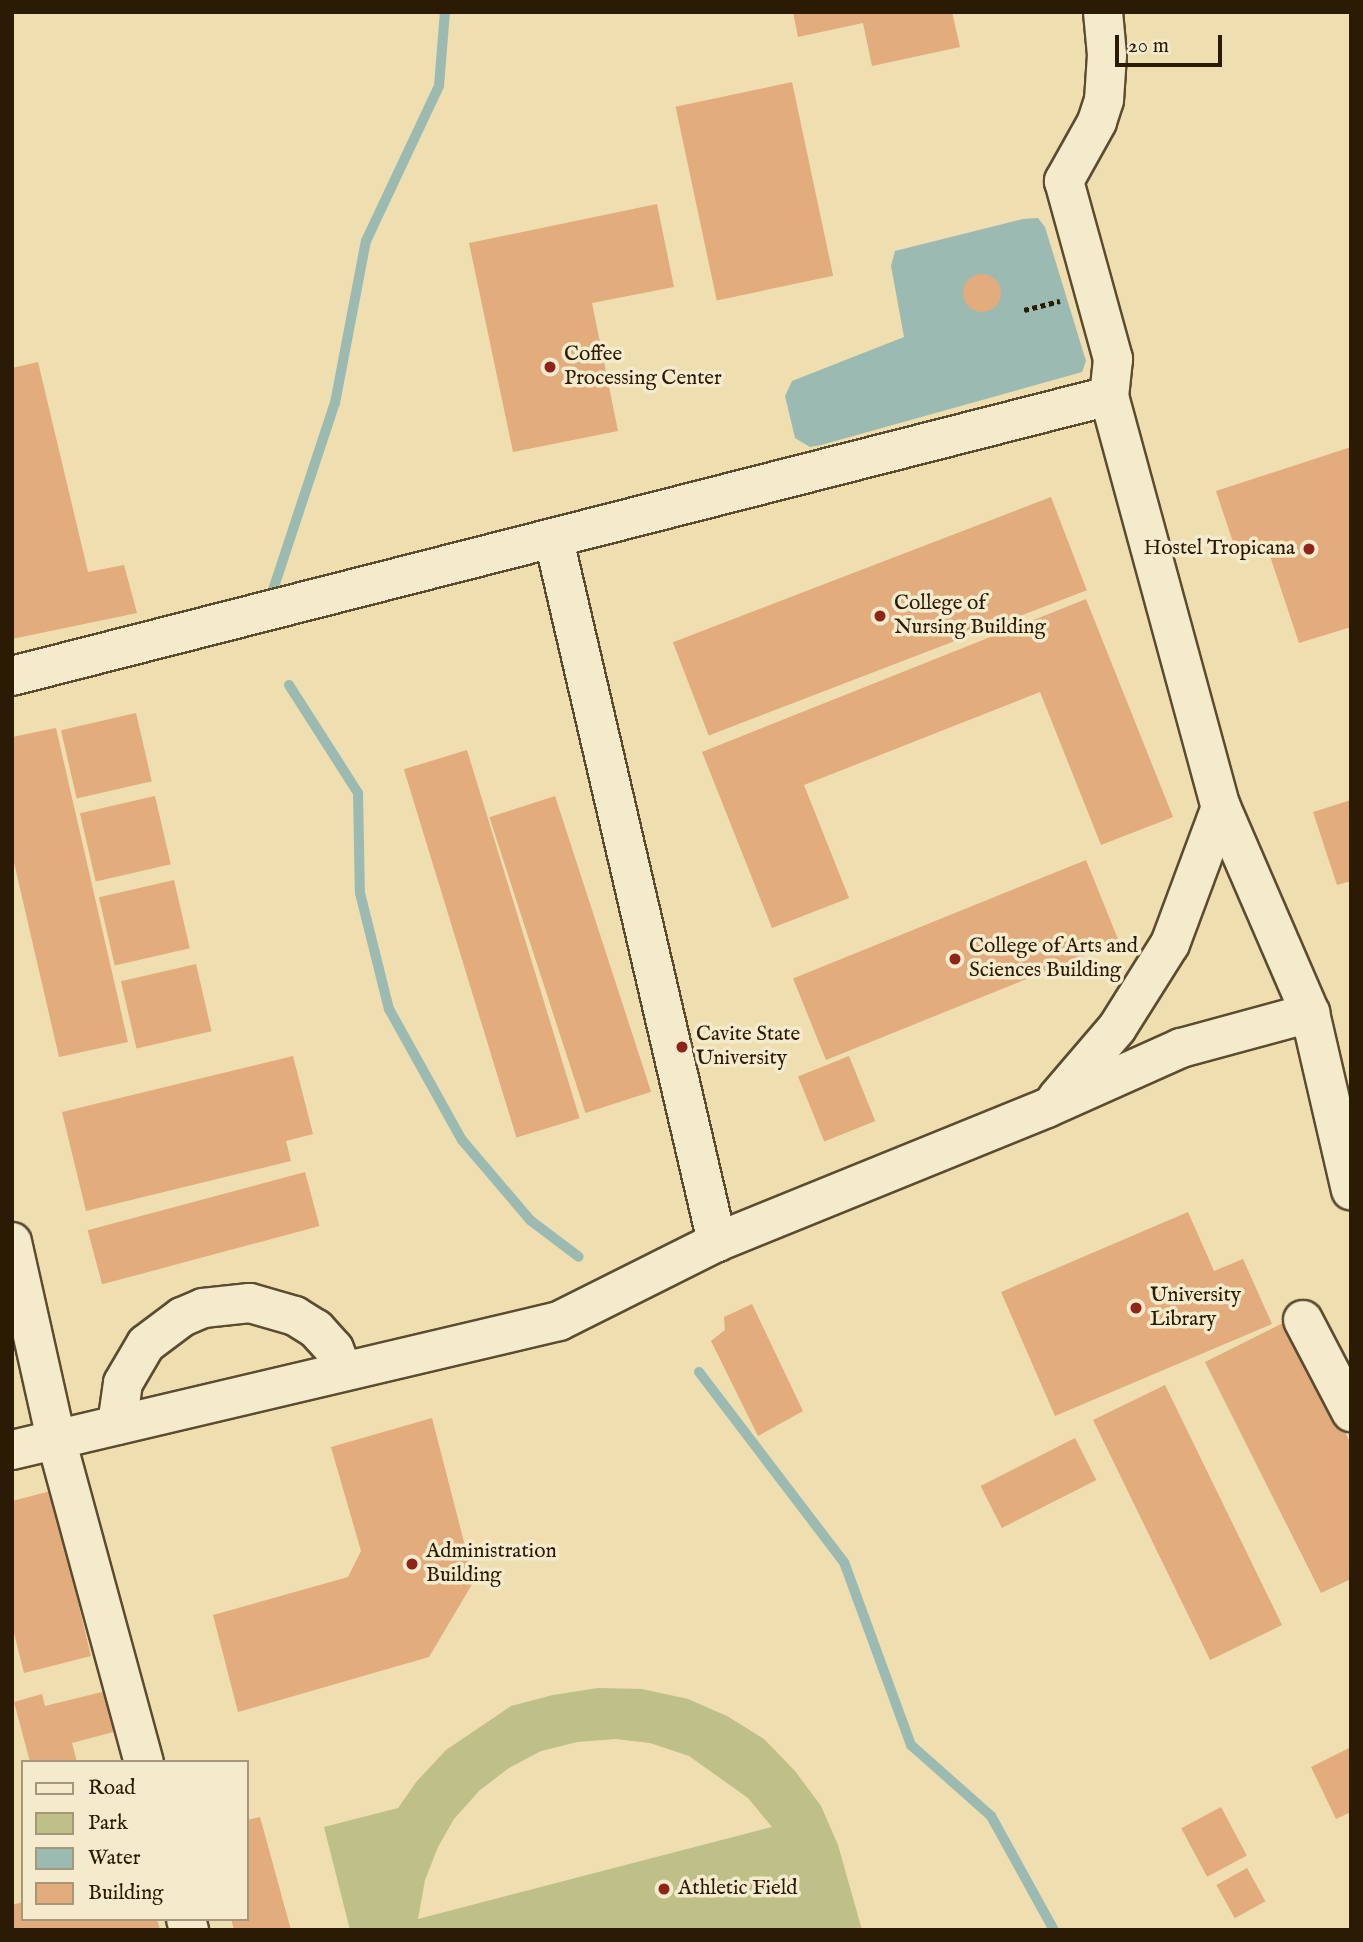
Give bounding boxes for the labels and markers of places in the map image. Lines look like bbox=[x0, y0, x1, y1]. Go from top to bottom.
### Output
place label: Coffee Processing Center bbox=[564, 342, 722, 392]
marker: Coffee Processing Center bbox=[542, 359, 558, 375]
place label: Hostel Tropicana bbox=[1144, 536, 1295, 562]
marker: Hostel Tropicana bbox=[1301, 541, 1317, 557]
place label: College of Nursing Building bbox=[894, 591, 1046, 641]
marker: College of Nursing Building bbox=[872, 608, 888, 624]
place label: College of Arts and Sciences Building bbox=[969, 934, 1138, 984]
marker: College of Arts and Sciences Building bbox=[947, 951, 963, 967]
place label: Cavite State University bbox=[696, 1022, 800, 1072]
marker: Cavite State University bbox=[674, 1039, 690, 1055]
place label: University Library bbox=[1150, 1283, 1241, 1333]
marker: University Library bbox=[1128, 1300, 1144, 1316]
place label: Administration Building bbox=[426, 1539, 557, 1589]
marker: Administration Building bbox=[404, 1556, 420, 1572]
place label: Athletic Field bbox=[678, 1876, 798, 1902]
marker: Athletic Field bbox=[656, 1881, 672, 1897]

